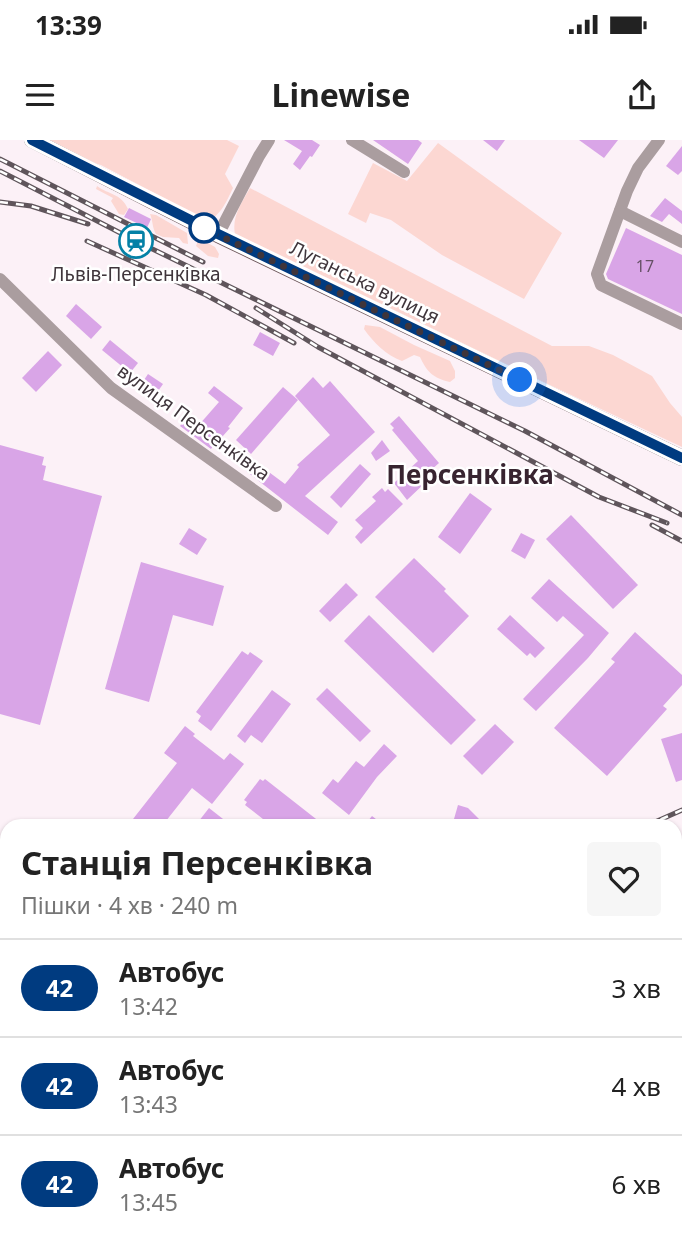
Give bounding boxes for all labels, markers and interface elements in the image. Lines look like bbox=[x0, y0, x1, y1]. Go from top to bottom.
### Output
text: 13:39 bbox=[35, 7, 102, 43]
text: Linewise bbox=[272, 73, 410, 116]
icon: menu bbox=[21, 76, 59, 114]
icon: share bbox=[623, 76, 661, 114]
unlabelled marker bbox=[189, 213, 219, 243]
station icon: Львів-Персенківка bbox=[117, 222, 155, 260]
street label: Луганська вулиця bbox=[286, 235, 444, 329]
house number: 17 bbox=[636, 255, 654, 277]
place label: Львів-Персенківка bbox=[51, 261, 221, 287]
street label: вулиця Персенківка bbox=[112, 358, 276, 486]
your location bbox=[502, 362, 537, 397]
district label: Персенківка bbox=[386, 456, 554, 492]
text: Станція Персенківка bbox=[21, 840, 373, 885]
button: heart bbox=[587, 842, 661, 916]
text: Пішки · 4 хв · 240 m bbox=[21, 889, 238, 921]
text: Автобус bbox=[119, 954, 224, 990]
text: 3 хв bbox=[611, 970, 661, 1006]
text: 42 bbox=[46, 971, 73, 1004]
text: 13:42 bbox=[119, 990, 178, 1022]
text: Автобус bbox=[119, 1052, 224, 1088]
text: 4 хв bbox=[611, 1068, 661, 1104]
text: 42 bbox=[46, 1069, 73, 1102]
text: 13:43 bbox=[119, 1088, 178, 1120]
text: Автобус bbox=[119, 1150, 224, 1186]
text: 6 хв bbox=[611, 1166, 661, 1202]
text: 42 bbox=[46, 1167, 73, 1200]
text: 13:45 bbox=[119, 1186, 178, 1218]

